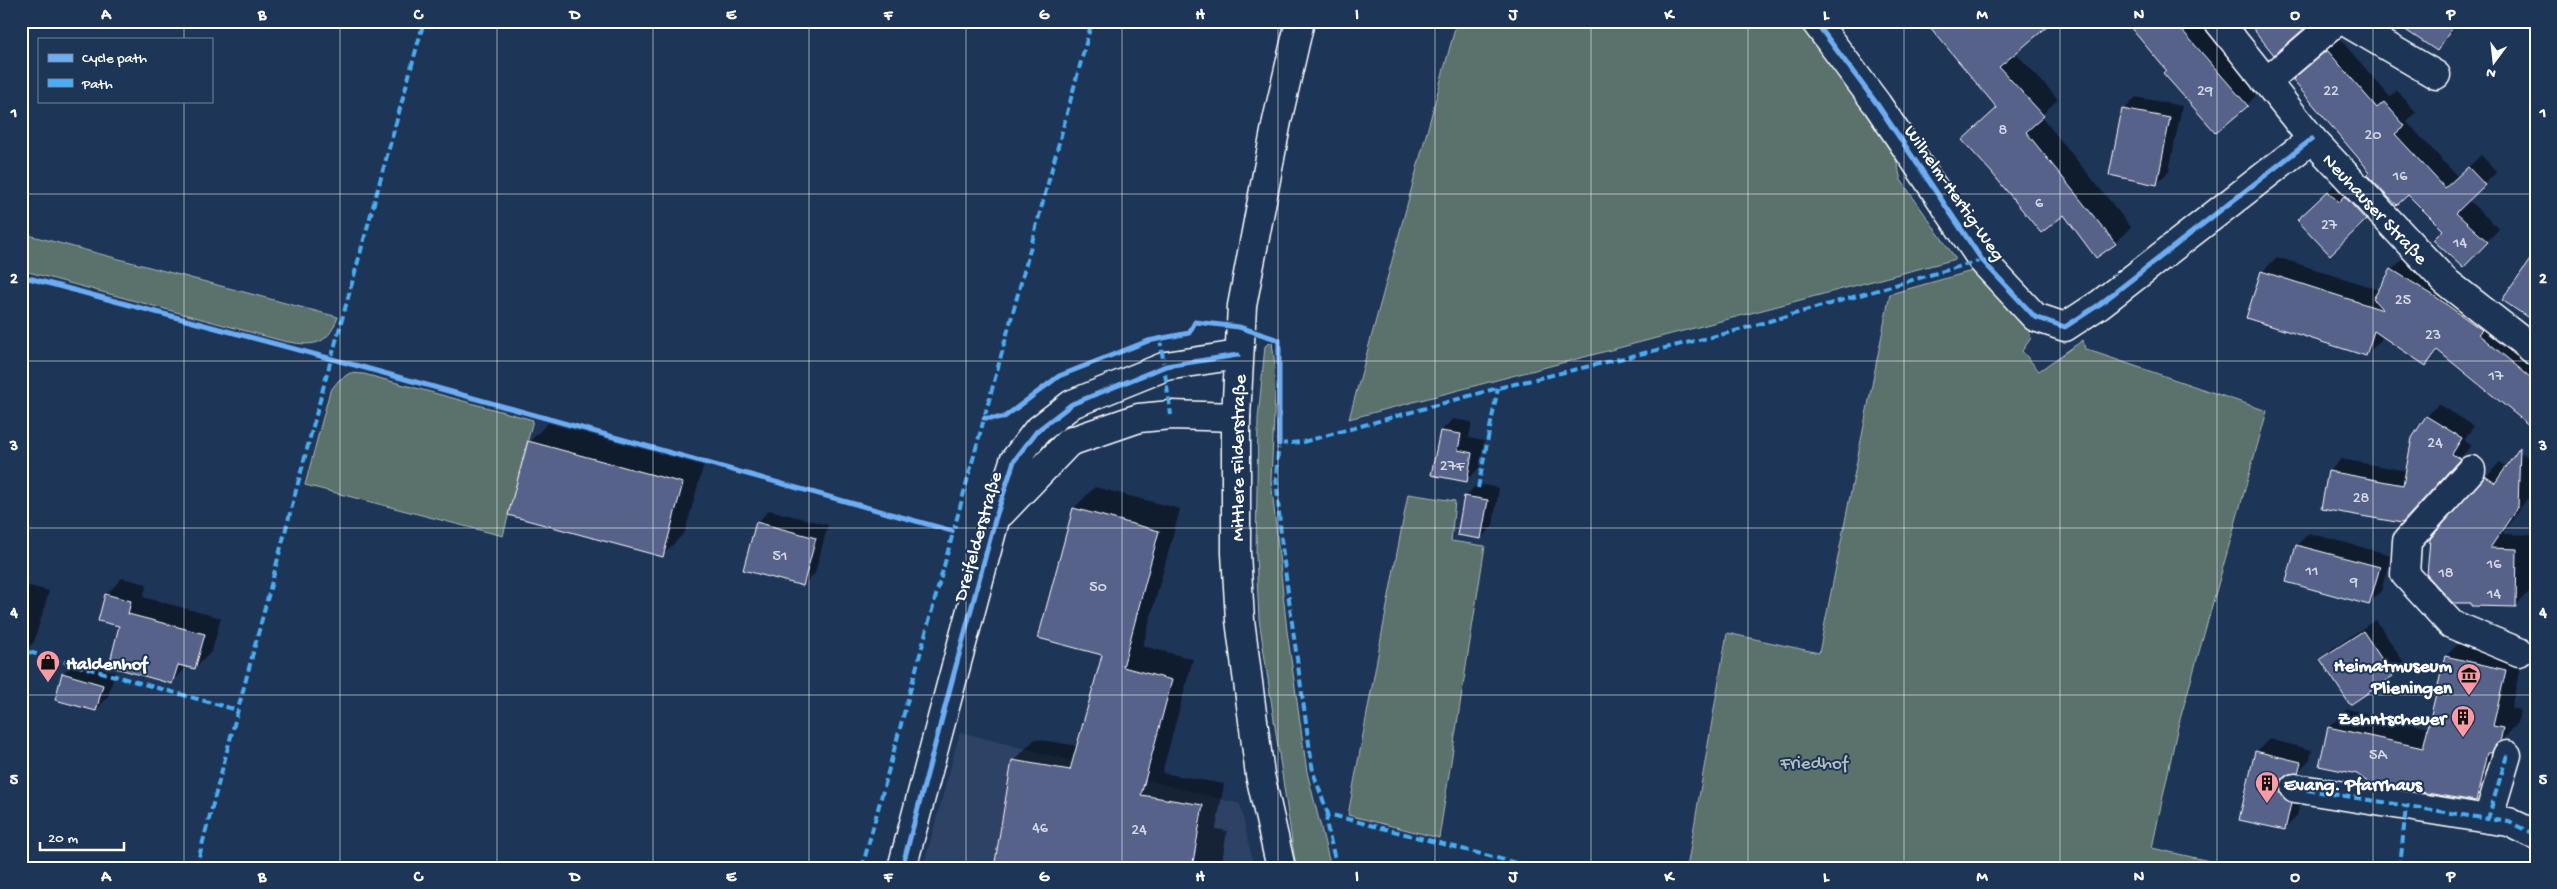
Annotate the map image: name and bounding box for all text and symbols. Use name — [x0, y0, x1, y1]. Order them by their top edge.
text: A — [100, 7, 112, 26]
text: B — [257, 7, 267, 26]
text: C — [413, 7, 424, 26]
text: D — [568, 7, 581, 26]
text: E — [726, 7, 737, 26]
text: F — [883, 7, 894, 26]
text: G — [1039, 7, 1050, 26]
text: H — [1195, 7, 1205, 26]
text: I — [1355, 7, 1359, 26]
text: J — [1508, 7, 1519, 26]
text: K — [1664, 7, 1676, 26]
text: L — [1823, 7, 1830, 26]
text: M — [1976, 7, 1988, 26]
text: N — [2134, 7, 2145, 26]
text: O — [2290, 7, 2300, 26]
text: P — [2446, 7, 2457, 26]
legend — [38, 38, 212, 102]
north arrow — [2470, 38, 2520, 88]
text: Cycle path — [82, 50, 147, 68]
text: N — [2485, 63, 2498, 82]
text: Path — [81, 76, 113, 94]
house number: 29 — [2197, 83, 2213, 102]
house number: 22 — [2323, 83, 2339, 102]
text: 1 — [10, 105, 17, 124]
text: 1 — [2539, 105, 2546, 124]
street label: Wilhelm-Hertig-Weg — [1898, 122, 2009, 267]
house number: 8 — [1999, 122, 2008, 141]
house number: 20 — [2365, 127, 2381, 146]
street label: Neuhauser Straße — [2316, 150, 2432, 271]
house number: 16 — [2392, 168, 2408, 187]
house number: 6 — [2035, 195, 2044, 214]
house number: 27 — [2321, 217, 2338, 236]
house number: 14 — [2452, 235, 2467, 254]
text: 2 — [10, 271, 18, 290]
text: 2 — [2539, 271, 2547, 290]
house number: 25 — [2395, 292, 2411, 311]
house number: 23 — [2425, 327, 2441, 346]
house number: 17 — [2488, 368, 2504, 387]
street label: Mittlere Filderstraße — [1228, 374, 1253, 541]
house number: 24 — [2427, 435, 2443, 454]
text: 3 — [9, 438, 18, 457]
text: 3 — [2538, 438, 2547, 457]
house number: 27F — [1440, 458, 1465, 477]
street label: Dreifelderstraße — [949, 469, 1009, 606]
house number: 28 — [2353, 490, 2370, 509]
house number: 51 — [773, 548, 787, 567]
house number: 16 — [2486, 556, 2502, 575]
house number: 11 — [2305, 563, 2318, 582]
house number: 18 — [2437, 565, 2454, 584]
house number: 9 — [2349, 574, 2358, 593]
house number: 50 — [1089, 579, 1107, 598]
house number: 14 — [2486, 586, 2501, 605]
text: 4 — [9, 605, 18, 624]
text: 4 — [2538, 605, 2547, 624]
shop icon: Haldenhof — [35, 649, 61, 683]
place label: Haldenhof — [66, 654, 150, 677]
place label: Heimatmuseum Plieningen — [2334, 656, 2453, 701]
museum icon: Heimatmuseum Plieningen — [2456, 662, 2482, 696]
building icon: Zehntscheuer — [2450, 704, 2476, 738]
place label: Zehntscheuer — [2338, 709, 2448, 732]
house number: 5A — [2369, 747, 2388, 766]
park label: Friedhof — [1779, 753, 1850, 776]
building icon: Evang. Pfarrhaus — [2254, 770, 2280, 804]
text: 5 — [10, 772, 19, 791]
text: 5 — [2539, 772, 2548, 791]
place label: Evang. Pfarrhaus — [2284, 775, 2423, 798]
scale bar — [40, 819, 124, 851]
house number: 46 — [1032, 820, 1049, 839]
house number: 24 — [1131, 822, 1147, 841]
text: 20 m — [48, 830, 78, 848]
text: A — [100, 869, 112, 888]
text: B — [257, 869, 267, 888]
text: C — [413, 869, 424, 888]
text: D — [568, 869, 581, 888]
text: E — [726, 869, 737, 888]
text: F — [883, 869, 894, 888]
text: G — [1039, 869, 1050, 888]
text: H — [1195, 869, 1205, 888]
text: I — [1355, 869, 1359, 888]
text: J — [1508, 869, 1519, 888]
text: K — [1664, 869, 1676, 888]
text: L — [1823, 869, 1830, 888]
text: M — [1976, 869, 1988, 888]
text: N — [2134, 869, 2145, 888]
text: O — [2290, 869, 2300, 888]
text: P — [2446, 869, 2457, 888]

